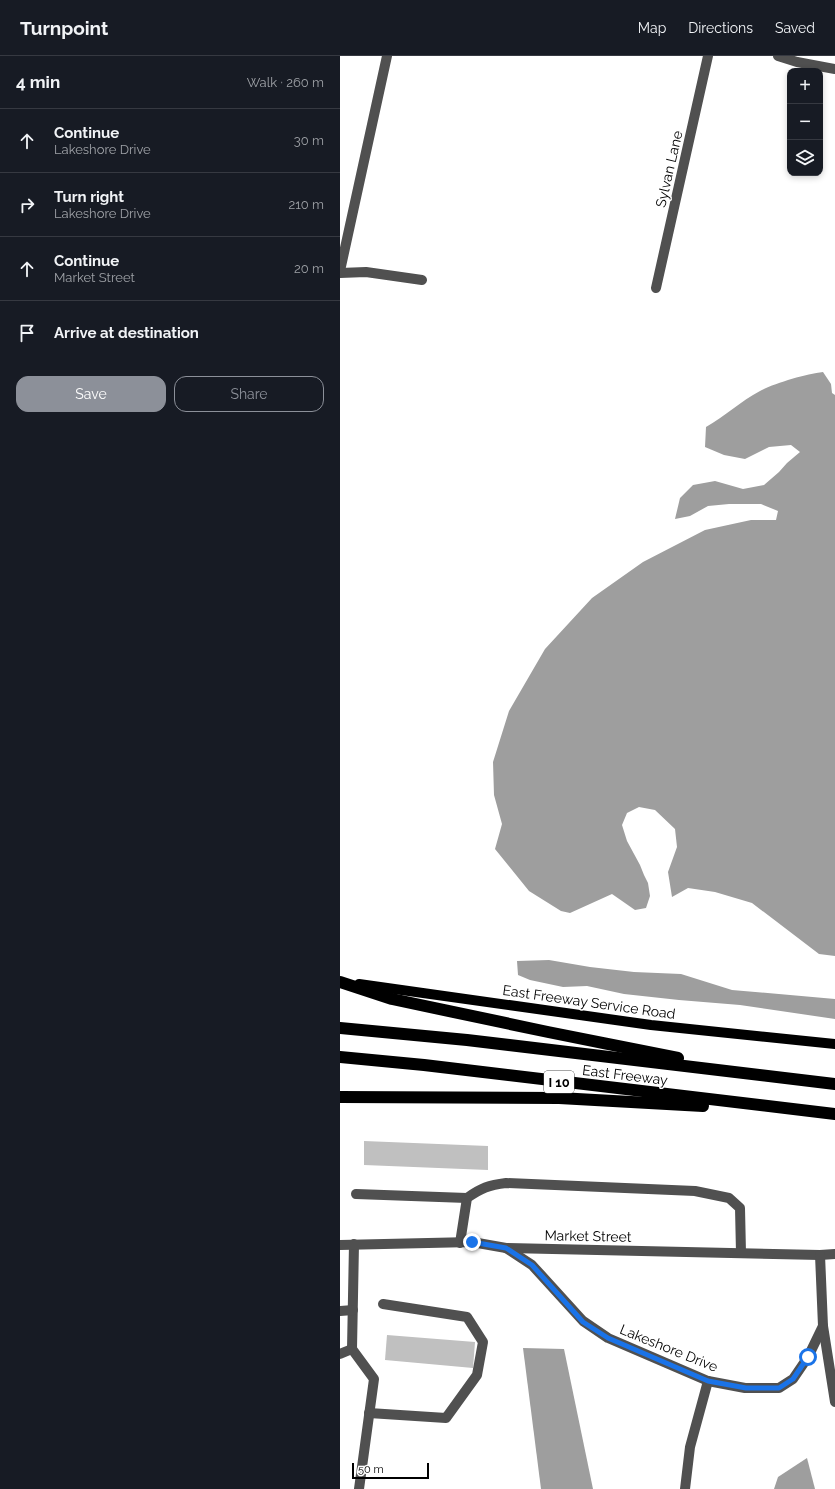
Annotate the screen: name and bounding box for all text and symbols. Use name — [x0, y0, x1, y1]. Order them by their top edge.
text: Turnpoint — [20, 17, 108, 39]
text: Map — [638, 20, 666, 36]
text: Directions — [688, 20, 753, 36]
text: Saved — [775, 20, 815, 36]
map controls — [787, 68, 823, 176]
button: + — [787, 68, 823, 104]
text: 4 min — [16, 72, 60, 92]
text: Walk · 260 m — [247, 75, 324, 90]
button: − — [787, 104, 823, 140]
text: Continue — [54, 124, 119, 142]
street label: Sylvan Lane — [652, 129, 686, 209]
icon: ahead — [16, 130, 38, 152]
text: 30 m — [294, 133, 324, 148]
button: layers — [787, 140, 823, 176]
text: Lakeshore Drive — [54, 142, 151, 157]
text: Turn right — [54, 188, 124, 206]
icon: right — [16, 194, 38, 216]
text: 210 m — [288, 197, 324, 212]
text: Lakeshore Drive — [54, 206, 151, 221]
text: Continue — [54, 252, 119, 270]
icon: ahead — [16, 258, 38, 280]
text: 20 m — [294, 261, 324, 276]
text: Market Street — [54, 270, 135, 285]
icon: arrive — [16, 322, 38, 344]
text: Arrive at destination — [54, 324, 199, 342]
button: Save — [16, 376, 166, 412]
button: Share — [174, 376, 324, 412]
street label: East Freeway Service Road — [502, 982, 676, 1022]
street label: East Freeway — [581, 1062, 669, 1088]
road number: I 10 — [544, 1071, 574, 1093]
street label: Market Street — [544, 1227, 632, 1245]
route end — [463, 1233, 481, 1251]
street label: Lakeshore Drive — [618, 1321, 720, 1375]
route start — [799, 1348, 817, 1366]
scale bar — [352, 1461, 429, 1480]
text: 50 m — [358, 1463, 384, 1476]

